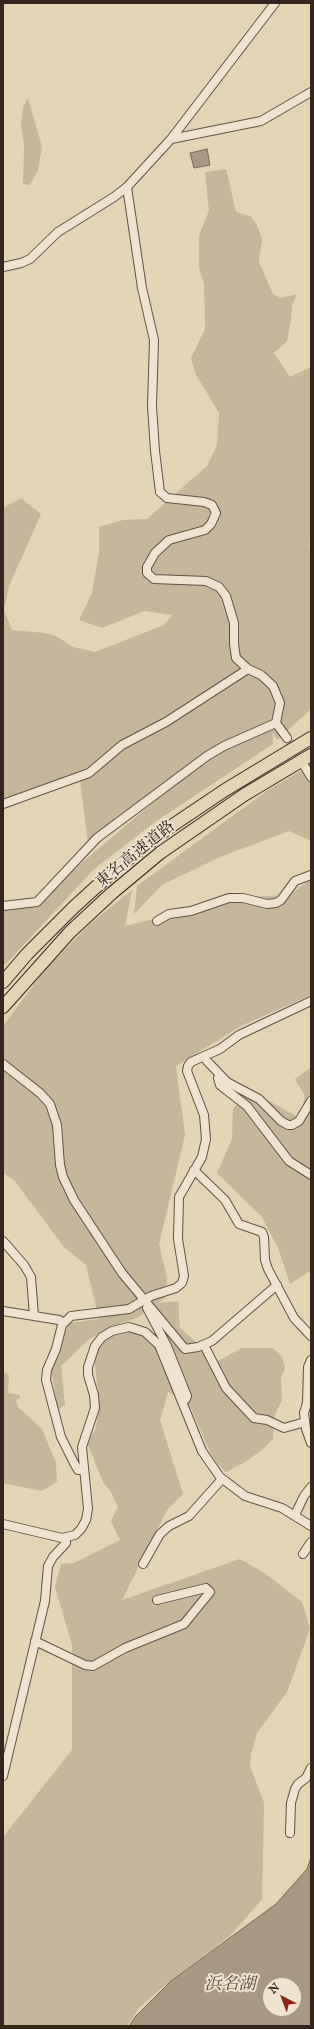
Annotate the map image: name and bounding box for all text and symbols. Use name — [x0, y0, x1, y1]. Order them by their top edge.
street label: 東名高速道路 — [93, 817, 179, 893]
water label: 浜名湖 — [205, 1976, 255, 1996]
north arrow — [262, 1977, 302, 2017]
text: N — [266, 1980, 283, 1997]

